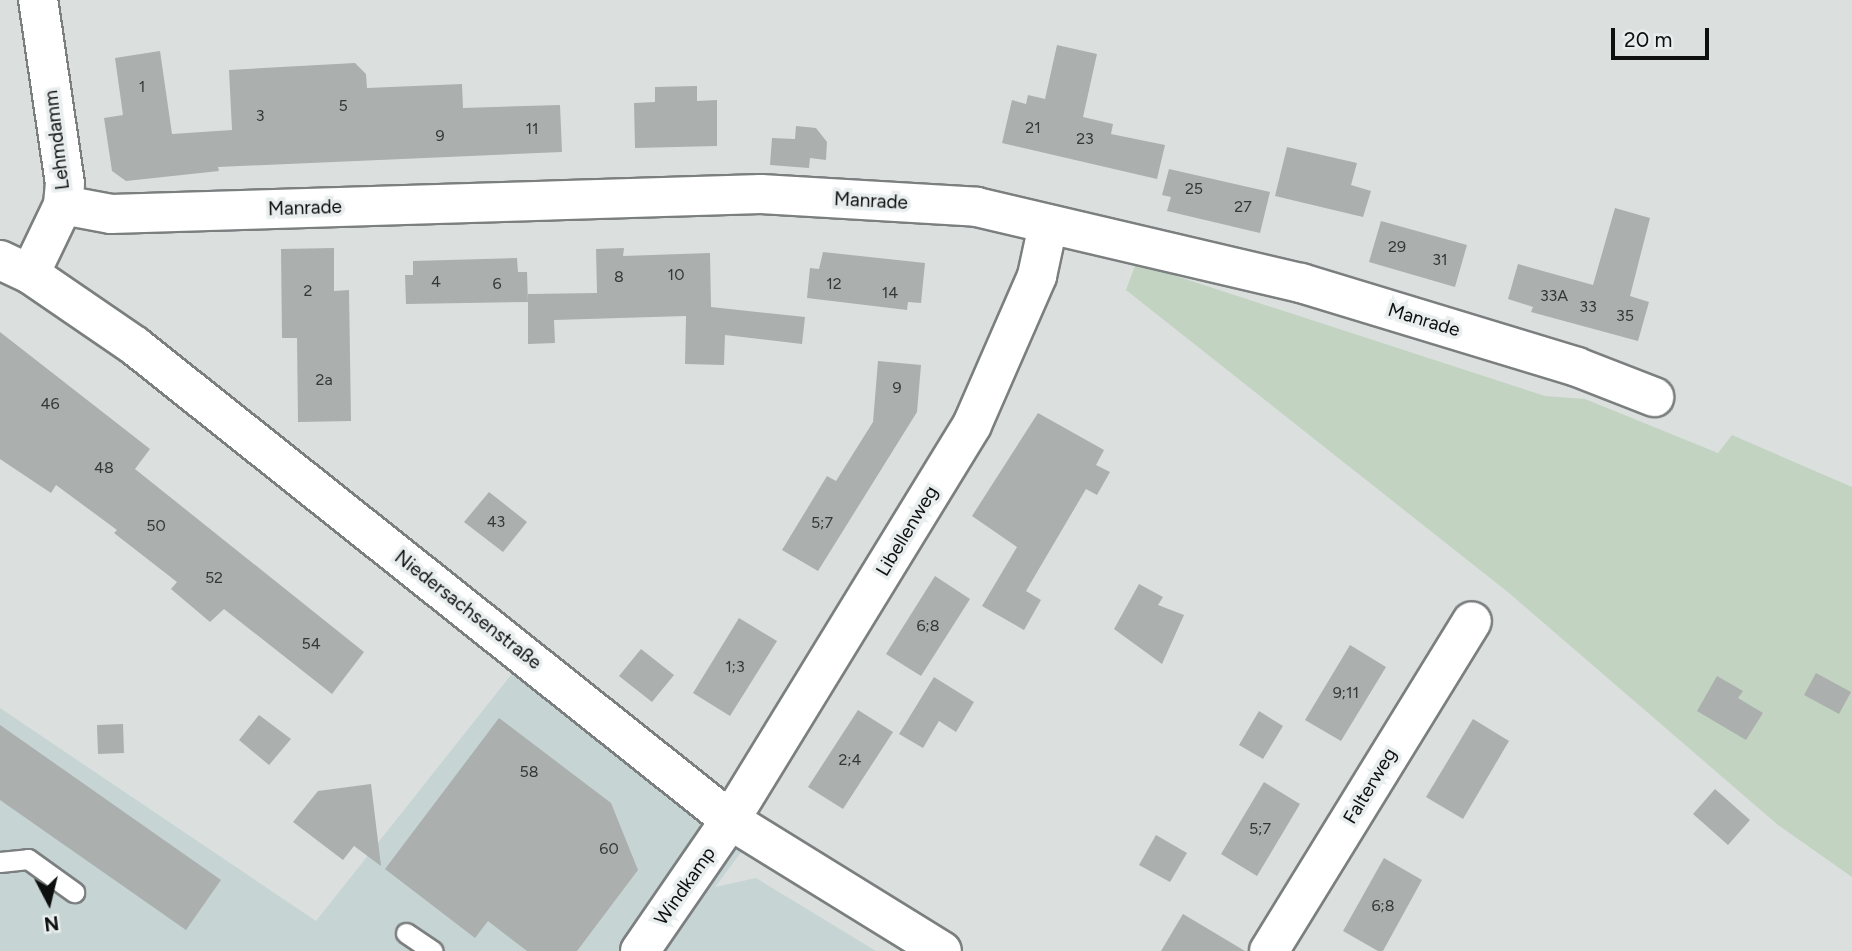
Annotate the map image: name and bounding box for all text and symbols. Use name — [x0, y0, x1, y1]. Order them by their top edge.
scale bar — [1614, 14, 1712, 58]
text: 20 m — [1624, 27, 1672, 52]
house number: 1 — [139, 77, 145, 97]
street label: Lehmdamm — [40, 89, 74, 191]
house number: 5 — [338, 96, 348, 116]
house number: 3 — [256, 106, 264, 126]
house number: 21 — [1025, 118, 1041, 138]
house number: 11 — [525, 119, 539, 139]
house number: 9 — [435, 126, 445, 146]
house number: 23 — [1076, 129, 1094, 149]
house number: 25 — [1185, 179, 1203, 199]
street label: Manrade — [833, 188, 909, 214]
street label: Manrade — [268, 195, 342, 221]
house number: 27 — [1234, 197, 1252, 217]
house number: 29 — [1388, 237, 1406, 257]
house number: 31 — [1432, 250, 1448, 270]
house number: 10 — [668, 265, 684, 285]
house number: 8 — [614, 267, 624, 287]
house number: 4 — [431, 272, 441, 292]
house number: 6 — [492, 274, 502, 294]
house number: 12 — [826, 274, 842, 294]
house number: 2 — [304, 281, 312, 301]
house number: 14 — [882, 283, 898, 303]
house number: 33A — [1540, 286, 1568, 306]
house number: 33 — [1579, 297, 1597, 317]
street label: Manrade — [1385, 298, 1463, 342]
house number: 35 — [1616, 306, 1634, 326]
house number: 2a — [315, 370, 333, 390]
house number: 9 — [892, 378, 902, 398]
house number: 46 — [41, 394, 59, 414]
house number: 48 — [94, 458, 114, 478]
street label: Libellenweg — [871, 482, 943, 580]
house number: 43 — [487, 512, 505, 532]
house number: 5;7 — [811, 513, 833, 533]
house number: 50 — [146, 516, 166, 536]
street label: Niedersachsenstraße — [390, 546, 546, 674]
house number: 52 — [205, 568, 223, 588]
house number: 6;8 — [916, 616, 940, 636]
house number: 54 — [301, 634, 321, 654]
house number: 1;3 — [725, 657, 745, 677]
house number: 9;11 — [1333, 683, 1359, 703]
street label: Falterweg — [1339, 744, 1401, 828]
house number: 2;4 — [838, 750, 862, 770]
house number: 58 — [519, 762, 539, 782]
house number: 5;7 — [1249, 819, 1271, 839]
house number: 60 — [599, 839, 619, 859]
street label: Windkamp — [650, 842, 720, 930]
north arrow — [14, 867, 84, 937]
house number: 6;8 — [1371, 896, 1395, 916]
text: N — [43, 911, 60, 936]

